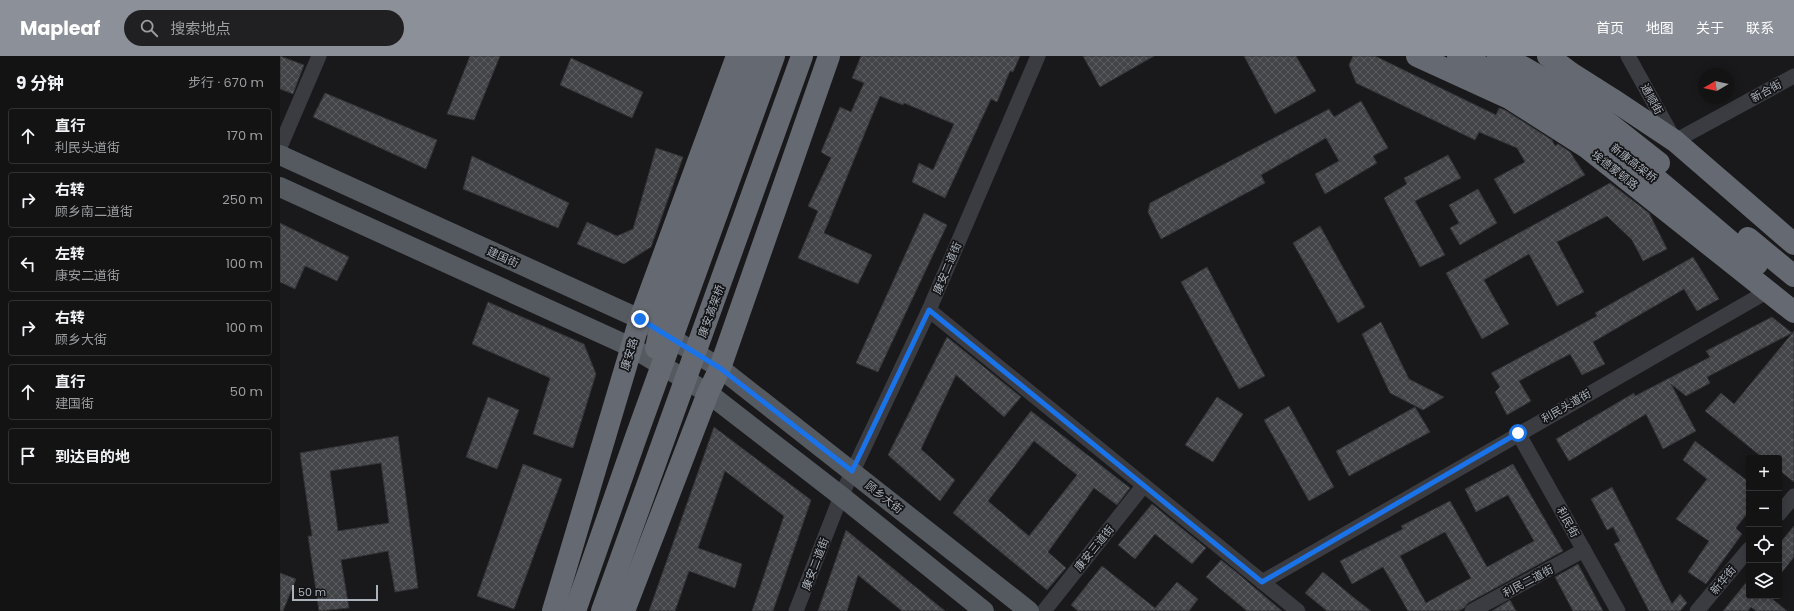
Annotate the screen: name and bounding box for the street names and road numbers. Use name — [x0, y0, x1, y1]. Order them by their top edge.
street label: 新合街 — [1748, 76, 1784, 106]
street label: 通顺街 — [1637, 81, 1667, 117]
street label: 新康高架桥 — [1607, 140, 1661, 186]
street label: 埃德蒙顿路 — [1588, 147, 1642, 193]
street label: 康安二道街 — [929, 240, 965, 296]
street label: 建国街 — [485, 243, 521, 271]
street label: 康安高架桥 — [694, 282, 728, 340]
street label: 康安路 — [617, 336, 641, 372]
street label: 利民头道街 — [1538, 385, 1594, 427]
street label: 顾乡大街 — [862, 477, 906, 517]
street label: 利民街 — [1553, 504, 1583, 540]
street label: 康安三道街 — [1070, 522, 1118, 574]
street label: 康安二道街 — [798, 535, 832, 593]
street label: 利民二道街 — [1500, 561, 1556, 601]
street label: 新华街 — [1706, 562, 1740, 598]

